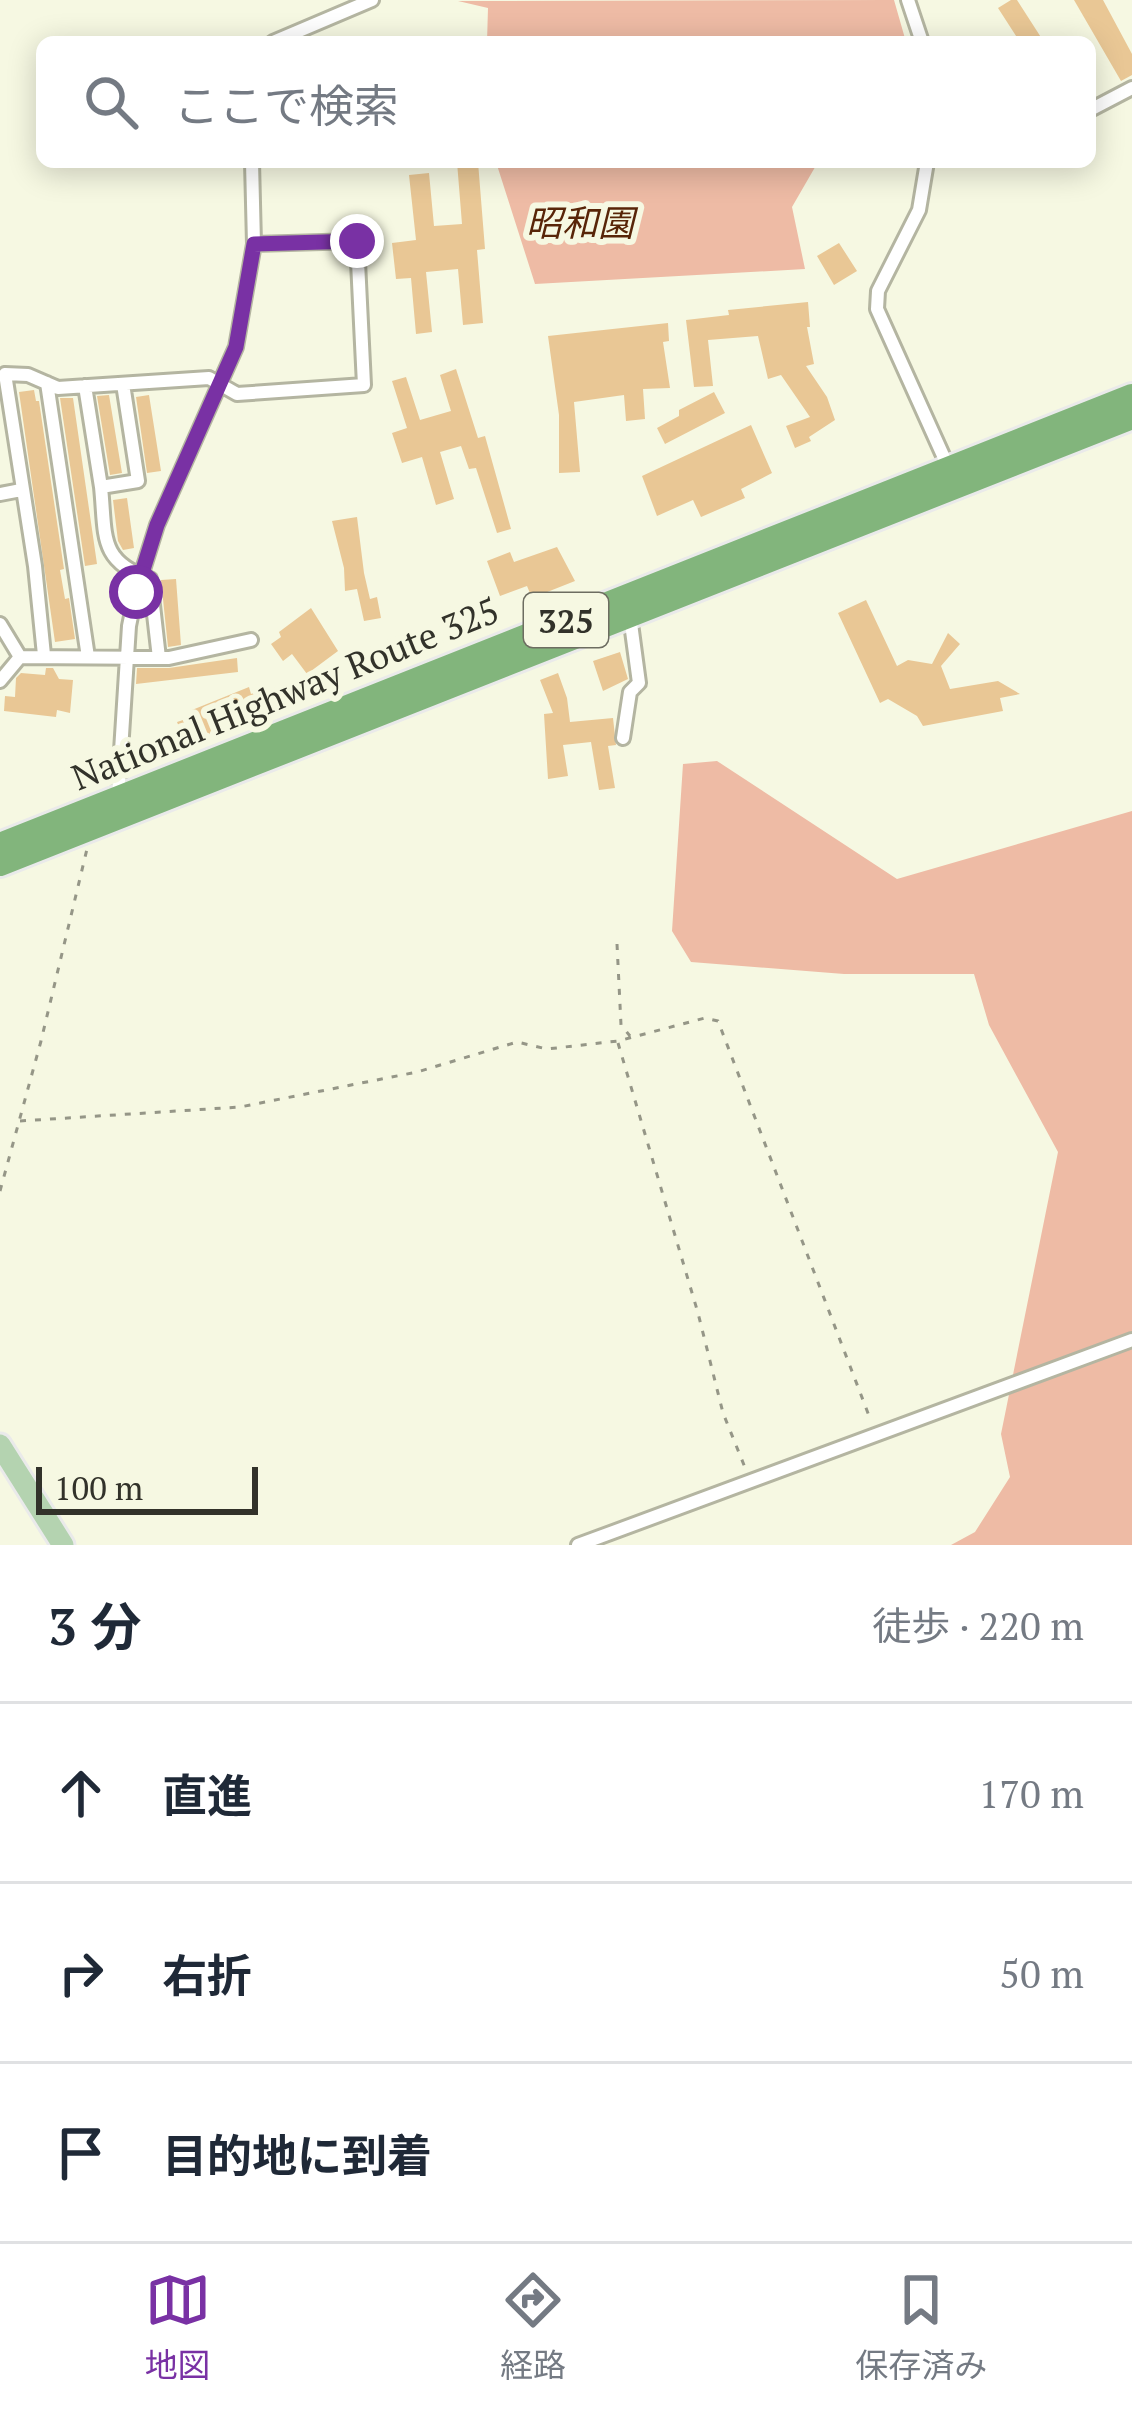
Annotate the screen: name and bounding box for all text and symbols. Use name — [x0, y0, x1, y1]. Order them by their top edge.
search box — [36, 36, 1096, 168]
icon: search — [78, 69, 144, 135]
text: ここで検索 — [174, 75, 399, 135]
park label: 昭和園 — [526, 199, 639, 246]
route end — [330, 214, 384, 268]
route start — [109, 565, 163, 619]
street label: National Highway Route 325 — [64, 586, 506, 800]
road number: 325 — [524, 593, 608, 647]
scale bar — [36, 1461, 258, 1514]
text: 100 m — [54, 1466, 143, 1509]
text: 3 分 — [48, 1592, 142, 1660]
text: 徒歩 · 220 m — [872, 1599, 1084, 1651]
icon: ahead — [48, 1760, 114, 1826]
text: 直進 — [162, 1765, 252, 1825]
text: 170 m — [979, 1767, 1084, 1819]
icon: right — [48, 1940, 114, 2006]
text: 右折 — [162, 1945, 252, 2005]
text: 50 m — [999, 1947, 1084, 1999]
icon: arrive — [48, 2120, 114, 2186]
text: 目的地に到着 — [162, 2125, 432, 2185]
tab: 地図 — [145, 2267, 211, 2387]
tab: 経路 — [500, 2267, 566, 2387]
tab: 保存済み — [855, 2267, 987, 2387]

